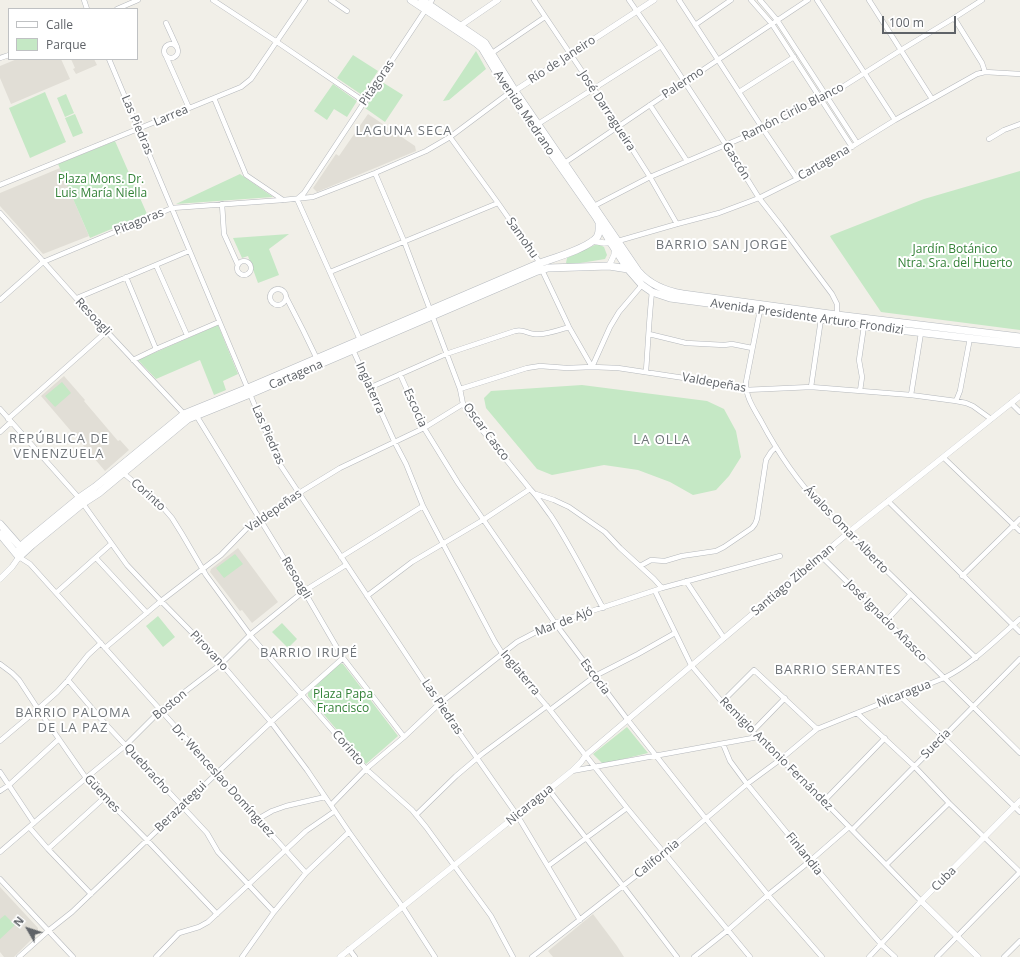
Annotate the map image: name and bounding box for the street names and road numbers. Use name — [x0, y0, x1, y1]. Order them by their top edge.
street label: Río de Janeiro — [526, 33, 598, 87]
street label: Pitágoras — [356, 57, 398, 109]
street label: Palermo — [659, 64, 707, 102]
street label: Avenida Medrano — [490, 68, 558, 158]
street label: José Darragueira — [576, 68, 638, 154]
street label: Ramón Cirilo Blanco — [740, 80, 846, 144]
street label: Las Piedras — [118, 93, 156, 157]
street label: Larrea — [152, 102, 190, 130]
street label: Gascón — [719, 140, 753, 182]
street label: Cartagena — [796, 142, 852, 184]
street label: Pitagoras — [112, 206, 166, 238]
street label: Samohu — [503, 215, 541, 261]
street label: Resoagli — [72, 295, 114, 339]
street label: Avenida Presidente Arturo Frondizi — [709, 296, 905, 338]
street label: Cartagena — [267, 357, 325, 393]
street label: Inglaterra — [352, 360, 388, 416]
street label: Valdepeñas — [681, 370, 747, 396]
street label: Escocia — [400, 386, 430, 430]
street label: Oscar Casco — [460, 400, 512, 464]
street label: Las Piedras — [249, 403, 287, 467]
street label: Corinto — [128, 476, 168, 514]
street label: Ávalos Omar Alberto — [801, 483, 891, 577]
street label: Valdepeñas — [243, 487, 305, 535]
street label: Santiago Zibelman — [749, 541, 837, 619]
street label: Resoagli — [278, 554, 314, 602]
street label: José Ignacio Añasco — [842, 577, 930, 665]
street label: Mar de Ajó — [533, 604, 595, 640]
street label: Pirovano — [187, 628, 231, 674]
street label: Inglaterra — [497, 648, 543, 698]
street label: Escocia — [577, 656, 613, 698]
street label: Las Piedras — [418, 677, 466, 737]
street label: Nicaragua — [875, 677, 933, 711]
street label: Boston — [150, 687, 190, 723]
street label: Remigio Antonio Fernández — [716, 694, 836, 814]
street label: Dr. Wenceslao Domínguez — [168, 722, 278, 840]
street label: Suecia — [918, 726, 954, 762]
street label: Corinto — [329, 728, 367, 768]
street label: Quebracho — [121, 741, 173, 797]
street label: Güemes — [81, 772, 123, 816]
street label: Berazategui — [152, 779, 210, 835]
street label: Nicaragua — [503, 782, 557, 828]
street label: Finlandia — [782, 830, 826, 878]
street label: California — [632, 837, 682, 881]
street label: Cuba — [929, 864, 959, 894]

